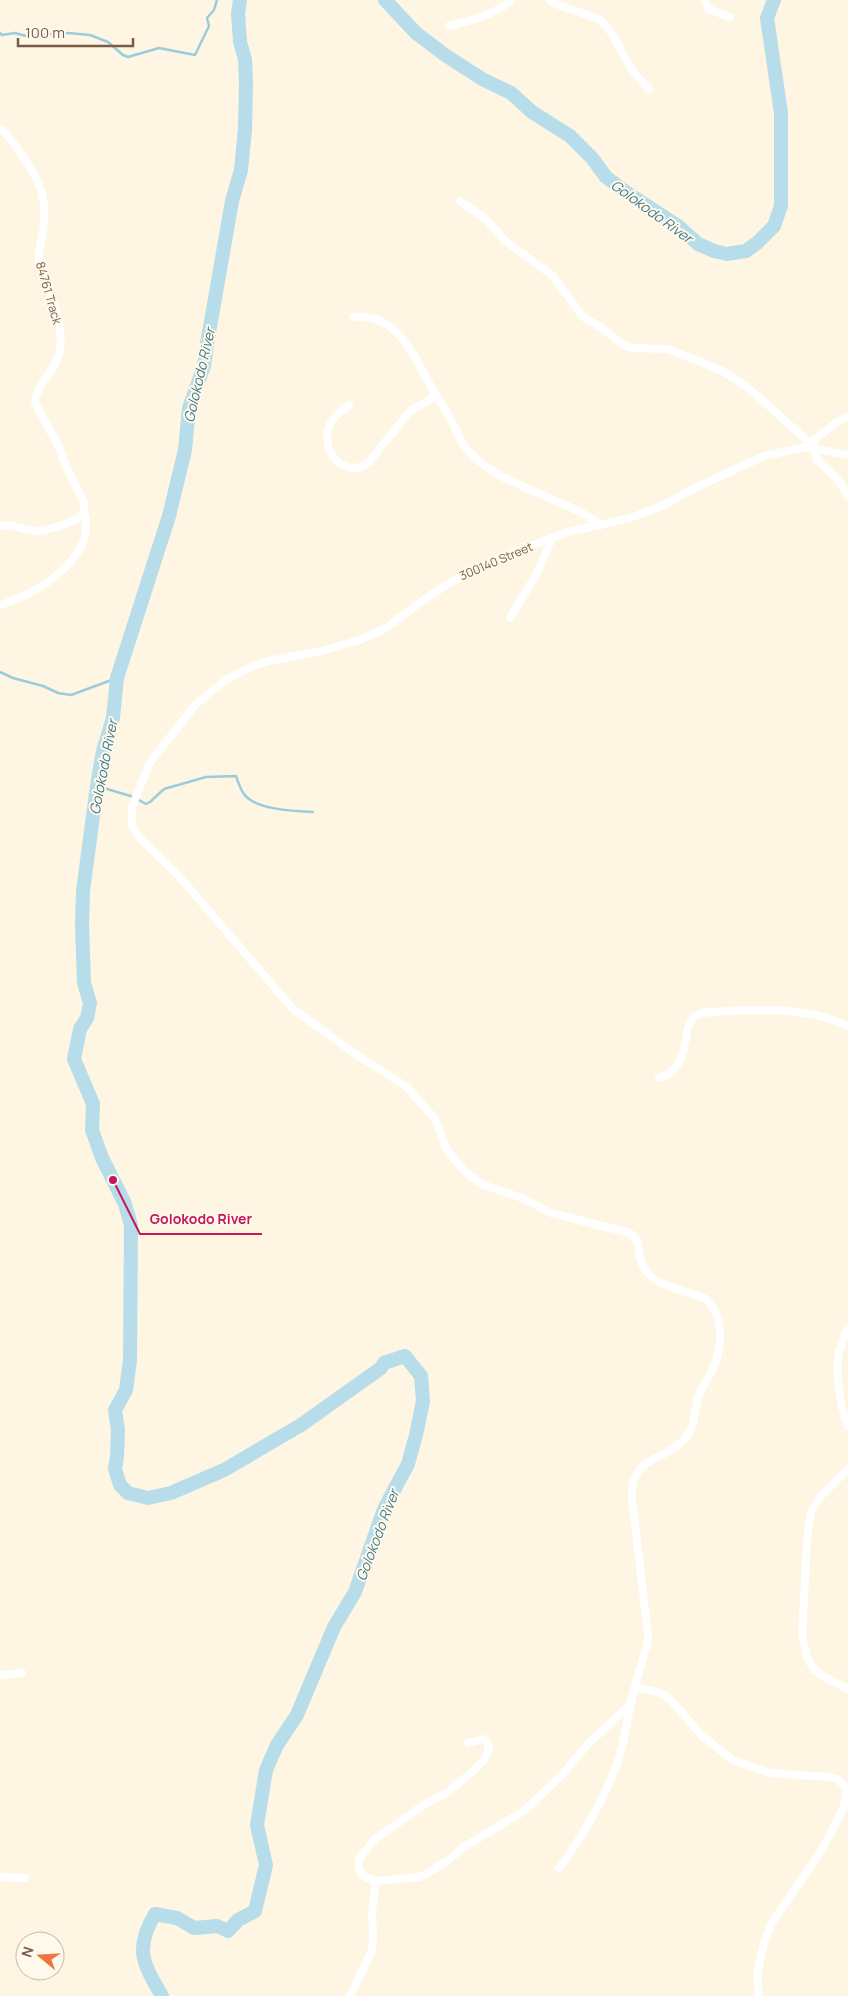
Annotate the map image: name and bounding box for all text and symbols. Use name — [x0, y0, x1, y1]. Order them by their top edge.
scale bar — [18, 15, 132, 47]
text: 100 m — [25, 22, 65, 43]
water label: Golokodo River — [607, 175, 698, 248]
street label: 84761 Track — [32, 260, 66, 327]
water label: Golokodo River — [179, 324, 220, 424]
street label: 300140 Street — [457, 538, 535, 584]
water label: Golokodo River — [84, 716, 122, 816]
callout: Golokodo River — [140, 1205, 262, 1234]
text: Golokodo River — [150, 1209, 253, 1228]
water label: Golokodo River — [351, 1485, 404, 1583]
north arrow — [15, 1931, 65, 1981]
text: N — [17, 1944, 38, 1960]

